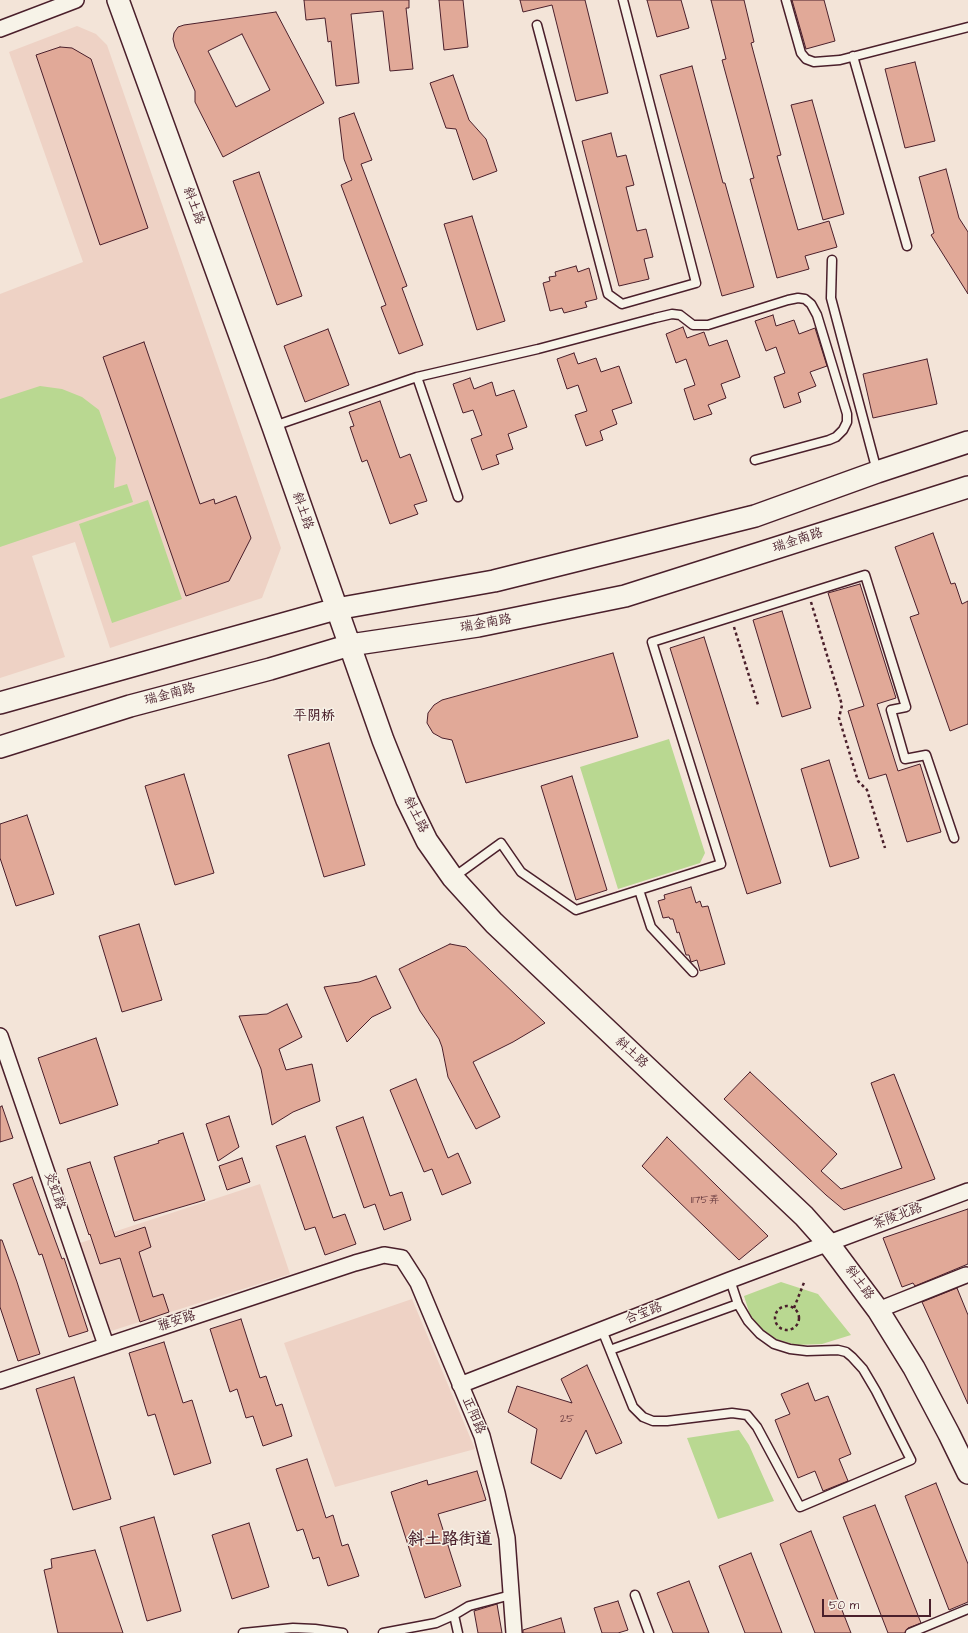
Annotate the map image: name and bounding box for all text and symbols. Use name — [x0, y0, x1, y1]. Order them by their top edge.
street label: 斜土路 — [179, 185, 207, 227]
street label: 斜土路 — [288, 490, 316, 532]
street label: 瑞金南路 — [771, 526, 825, 556]
street label: 瑞金南路 — [459, 612, 513, 636]
street label: 瑞金南路 — [143, 681, 197, 709]
district label: 平阴桥 — [293, 709, 335, 725]
street label: 斜土路 — [399, 794, 431, 836]
street label: 斜土路 — [611, 1034, 651, 1072]
street label: 炎虹路 — [40, 1170, 68, 1212]
house number: 1175弄 — [691, 1194, 719, 1208]
street label: 茶陵北路 — [871, 1200, 925, 1234]
street label: 斜土路 — [841, 1263, 877, 1303]
street label: 合宝路 — [623, 1300, 665, 1328]
street label: 雅安路 — [156, 1309, 198, 1335]
street label: 正阳路 — [458, 1395, 488, 1437]
house number: 25 — [560, 1413, 574, 1427]
district label: 斜土路街道 — [408, 1530, 492, 1550]
scale bar — [824, 1591, 933, 1617]
text: 50 m — [829, 1597, 859, 1614]

